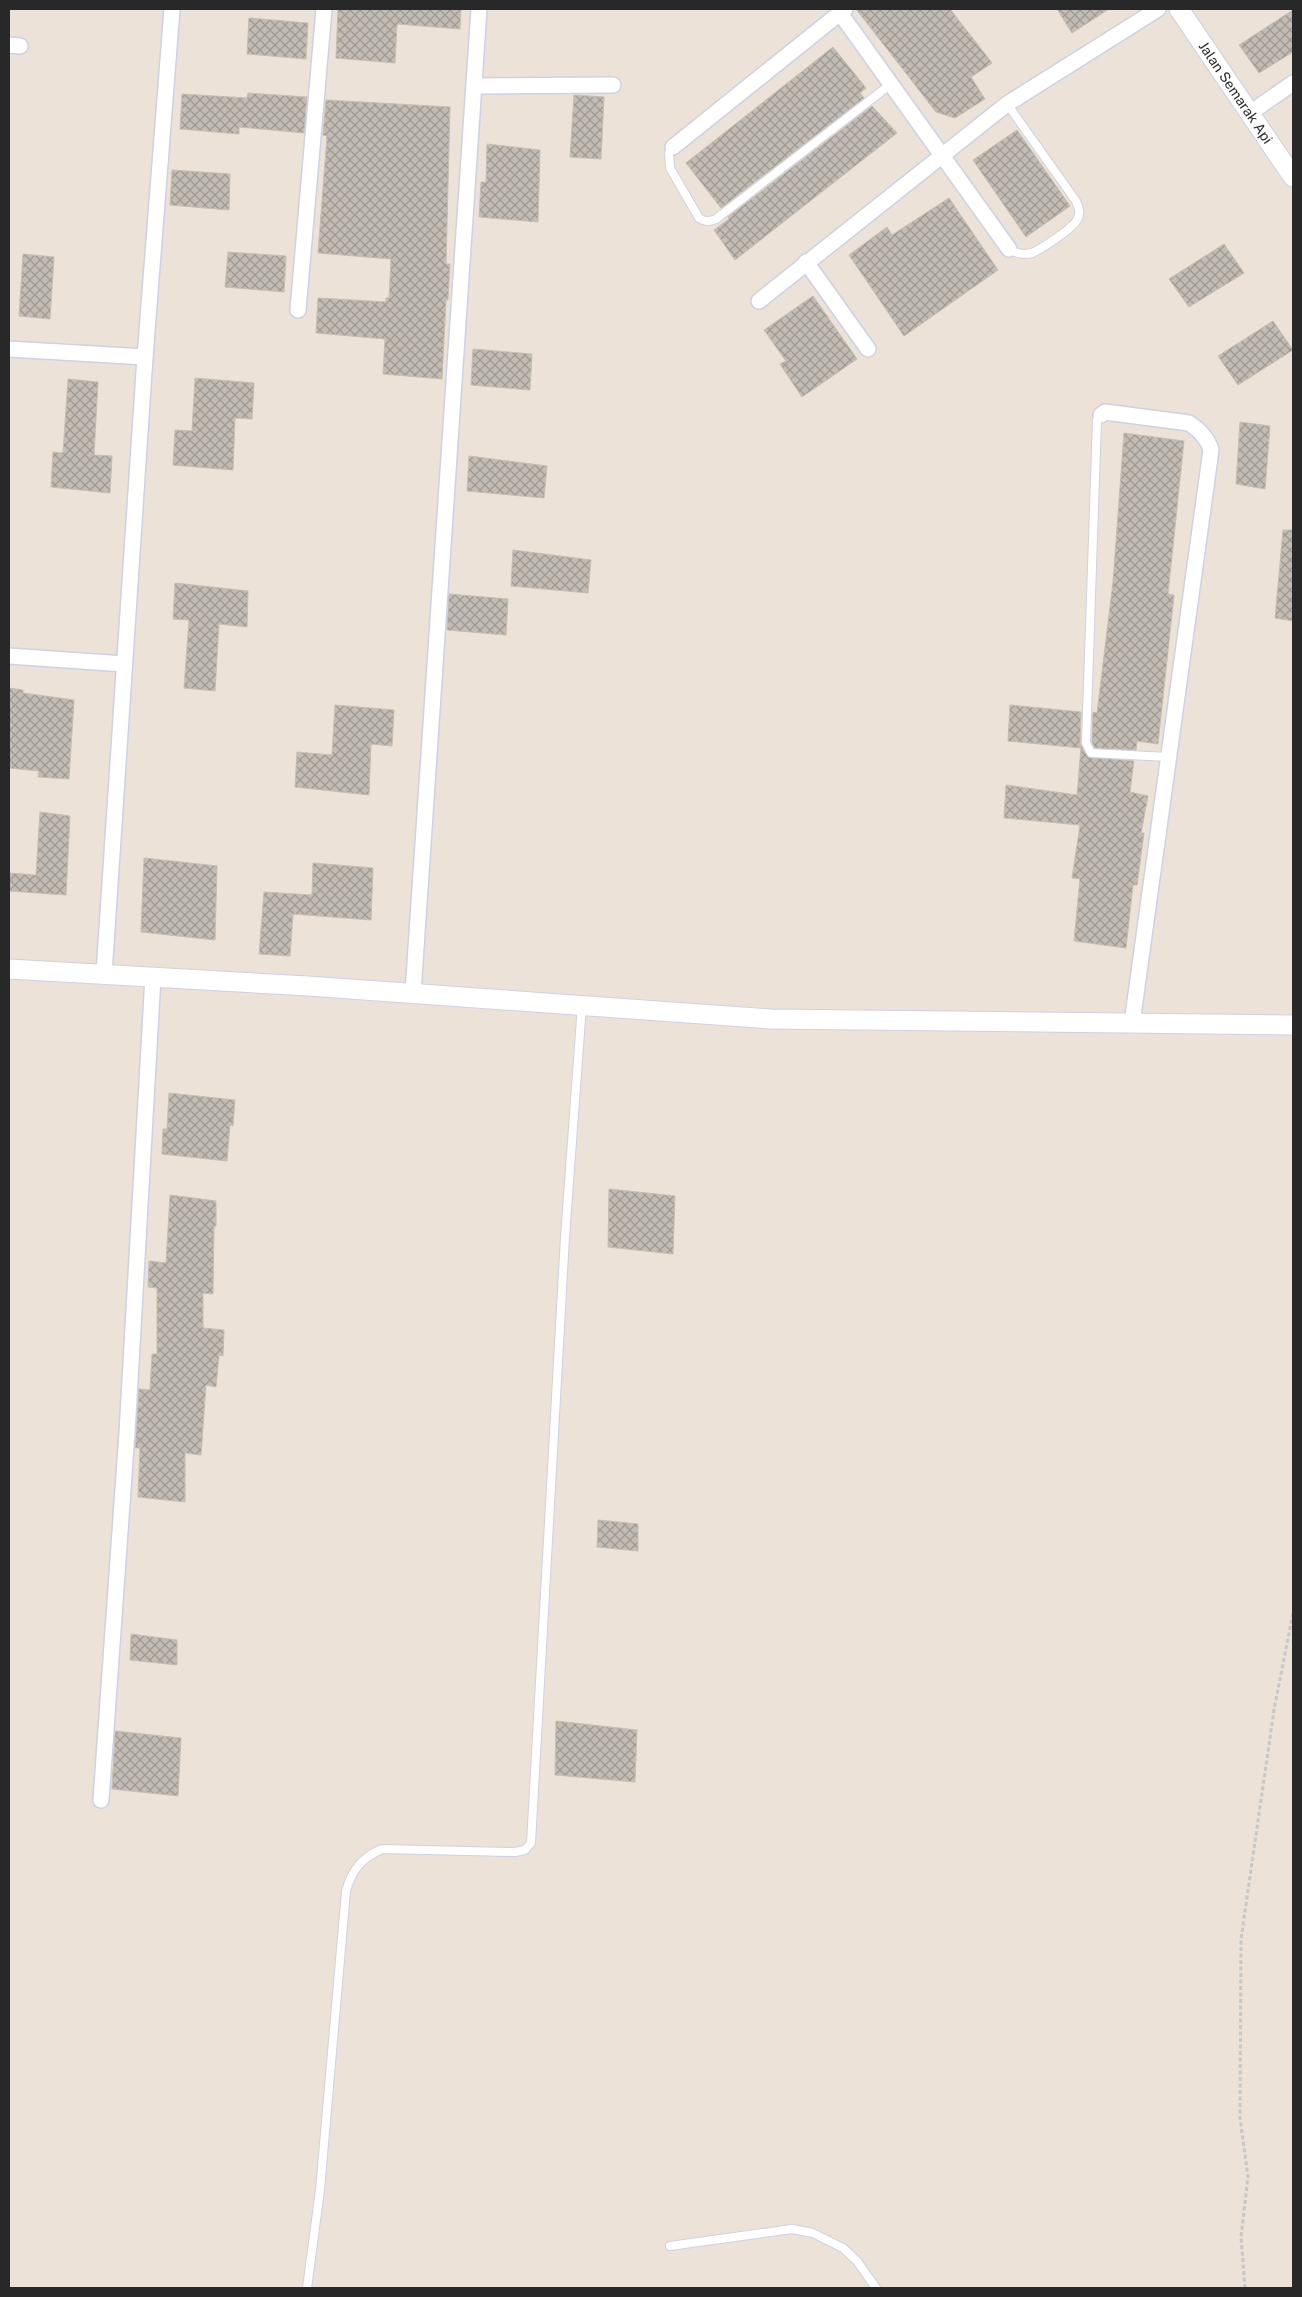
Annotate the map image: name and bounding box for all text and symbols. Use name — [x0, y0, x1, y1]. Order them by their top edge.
street label: Jalan Semarak Api — [1195, 39, 1276, 147]

